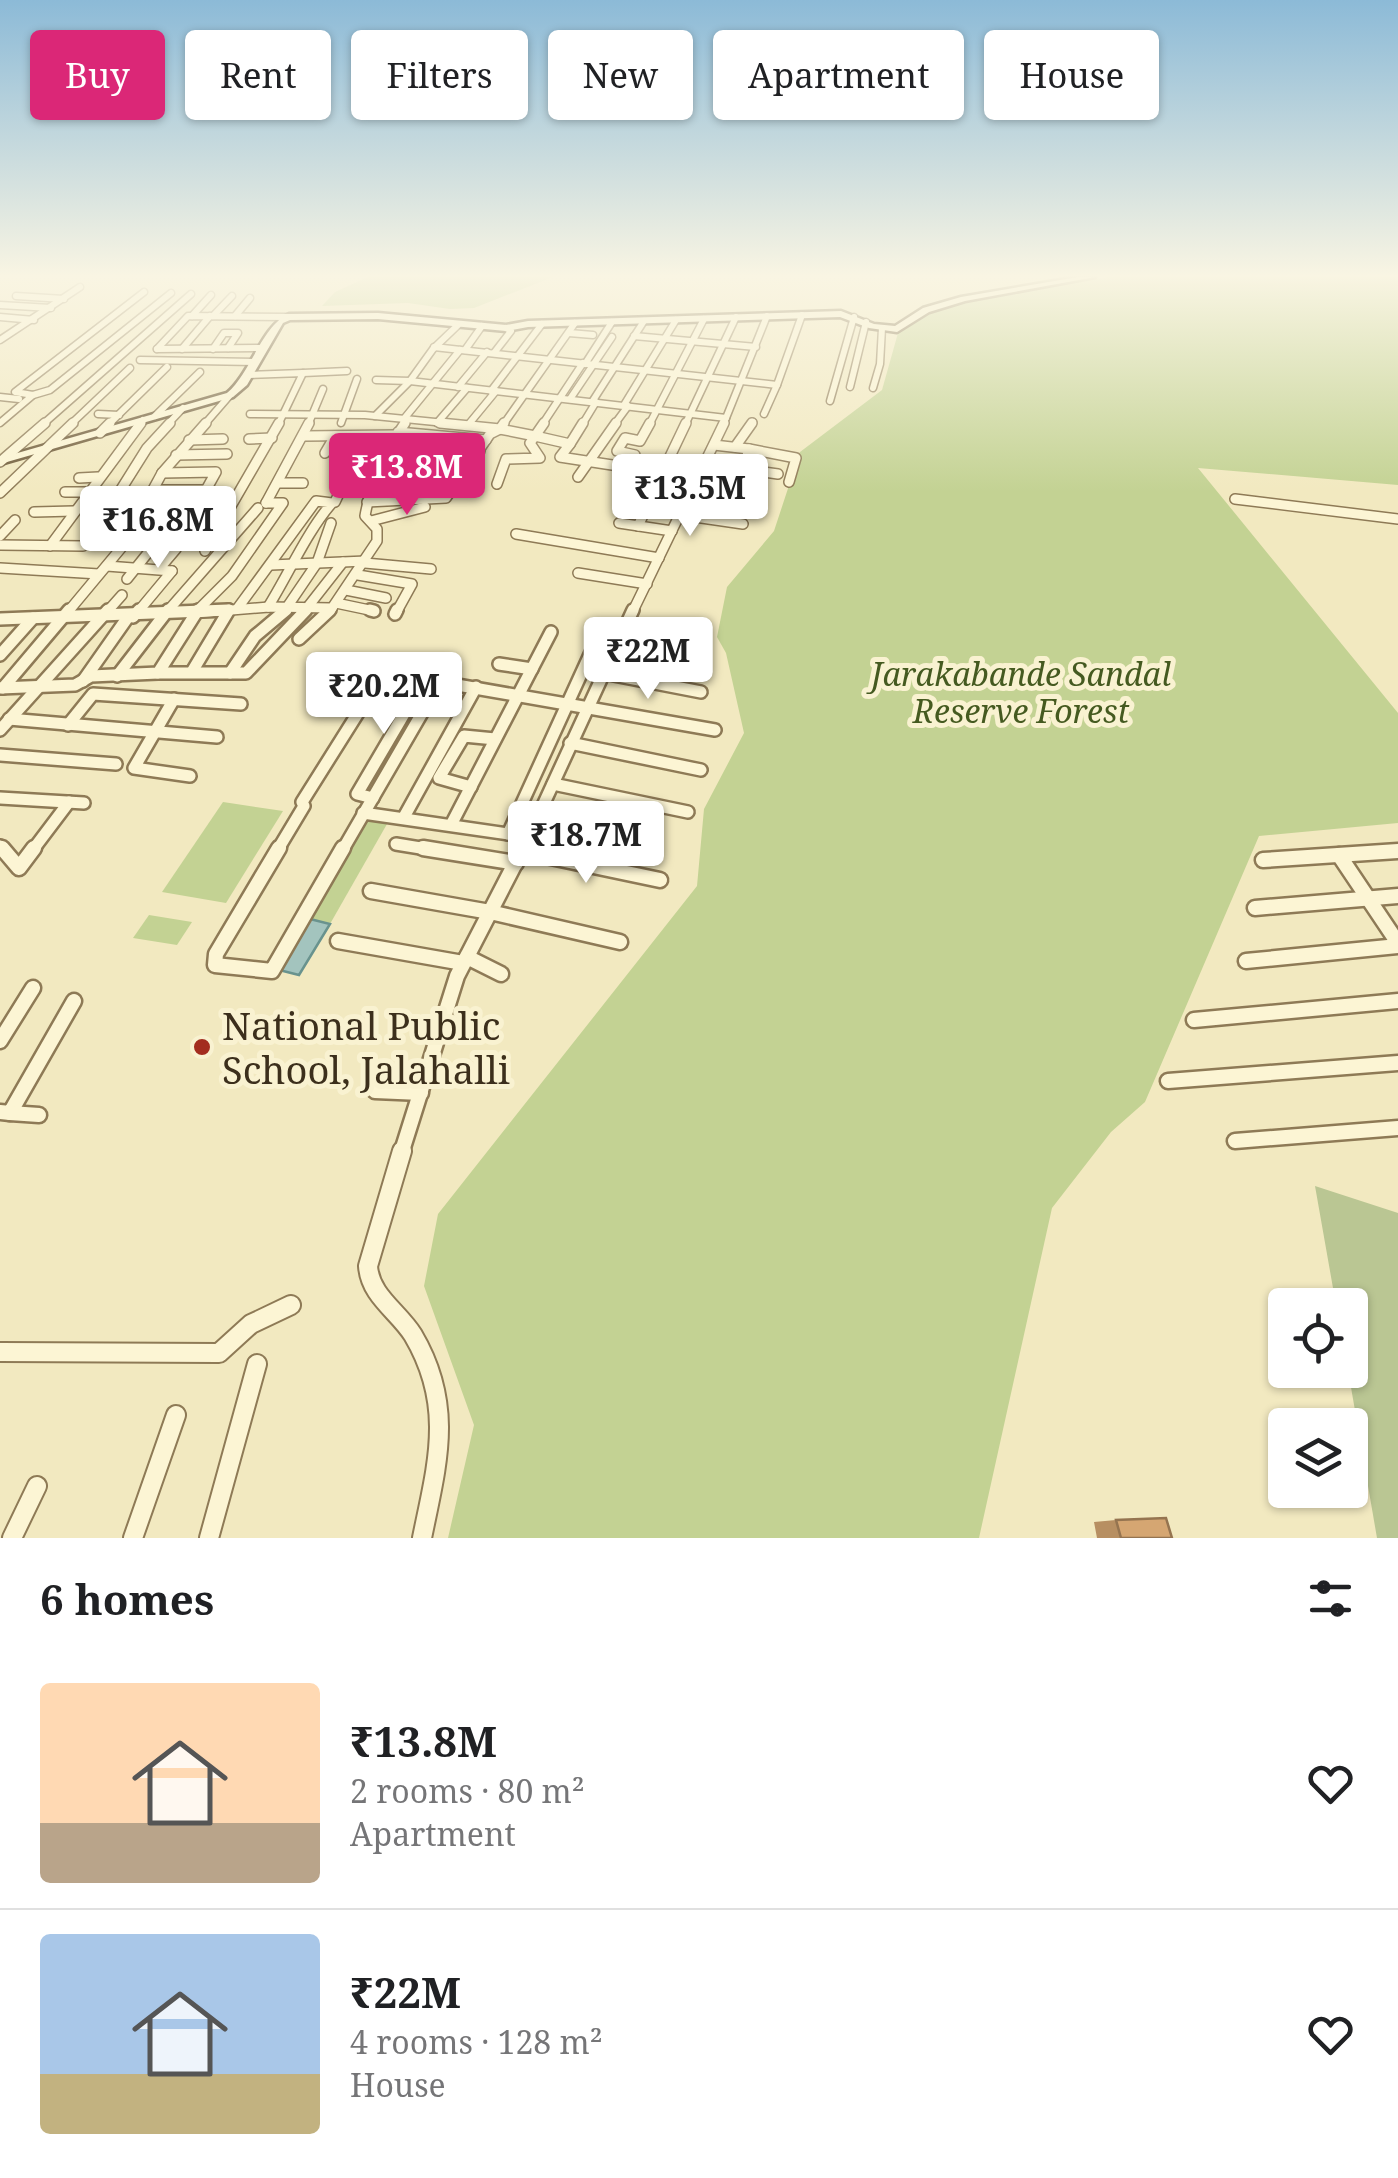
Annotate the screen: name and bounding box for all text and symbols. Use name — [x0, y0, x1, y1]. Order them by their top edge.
chip: Buy — [30, 30, 165, 120]
chip: Rent — [185, 30, 331, 120]
chip: Filters — [351, 30, 528, 120]
chip: New — [548, 30, 693, 120]
chip: Apartment — [713, 30, 964, 120]
chip: House — [984, 30, 1159, 120]
pin: ₹13.8M — [326, 433, 488, 518]
text: ₹13.8M — [351, 444, 463, 487]
pin: ₹13.5M — [609, 454, 771, 539]
text: ₹13.5M — [634, 465, 746, 508]
pin: ₹16.8M — [77, 486, 239, 571]
text: ₹16.8M — [102, 497, 214, 540]
pin: ₹22M — [589, 617, 707, 702]
text: ₹22M — [606, 628, 690, 671]
pin: ₹20.2M — [303, 652, 465, 737]
park label: Jarakabande Sandal Reserve Forest — [866, 652, 1171, 732]
text: ₹20.2M — [328, 663, 440, 706]
pin: ₹18.7M — [505, 801, 667, 886]
text: ₹18.7M — [530, 812, 642, 855]
place label: National Public School, Jalahalli — [222, 999, 510, 1095]
marker: National Public School, Jalahalli — [191, 1036, 213, 1058]
map controls — [1268, 1288, 1368, 1508]
button: locate — [1268, 1288, 1368, 1388]
button: layers — [1268, 1408, 1368, 1508]
text: 6 homes — [40, 1570, 214, 1627]
icon: filters — [1303, 1571, 1358, 1626]
text: ₹13.8M — [350, 1712, 497, 1769]
icon: home — [120, 1723, 240, 1843]
icon: heart — [1303, 1756, 1358, 1811]
text: 2 rooms · 80 m² — [350, 1769, 585, 1812]
text: Apartment — [350, 1812, 516, 1855]
text: ₹22M — [350, 1963, 461, 2020]
icon: home — [120, 1974, 240, 2094]
icon: heart — [1303, 2007, 1358, 2062]
text: 4 rooms · 128 m² — [350, 2020, 603, 2063]
text: House — [350, 2063, 446, 2106]

